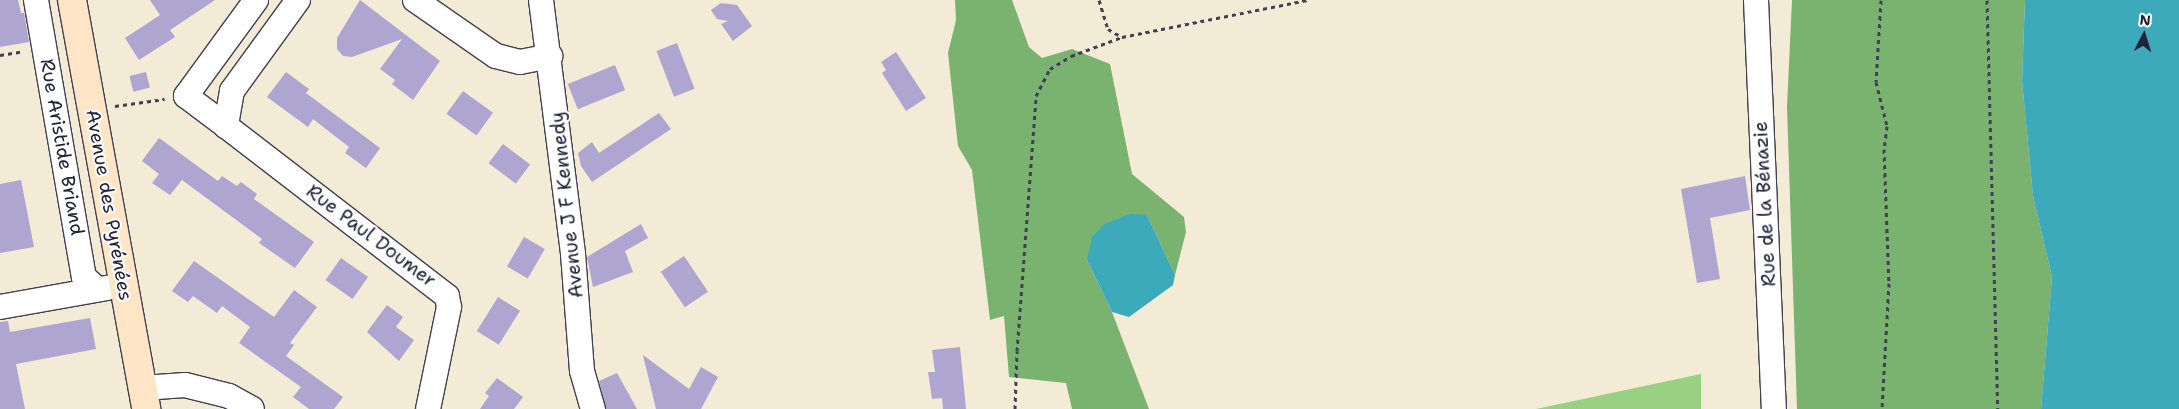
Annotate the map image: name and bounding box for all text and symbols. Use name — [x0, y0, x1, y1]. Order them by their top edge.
north arrow — [2119, 10, 2169, 60]
text: N — [2139, 11, 2152, 30]
street label: Rue Aristide Briand — [35, 57, 89, 237]
street label: Avenue des Pyrénées — [81, 108, 137, 302]
street label: Avenue J F Kennedy — [546, 111, 588, 299]
street label: Rue de la Bénazie — [1749, 121, 1781, 287]
street label: Rue Paul Doumer — [302, 180, 440, 292]

